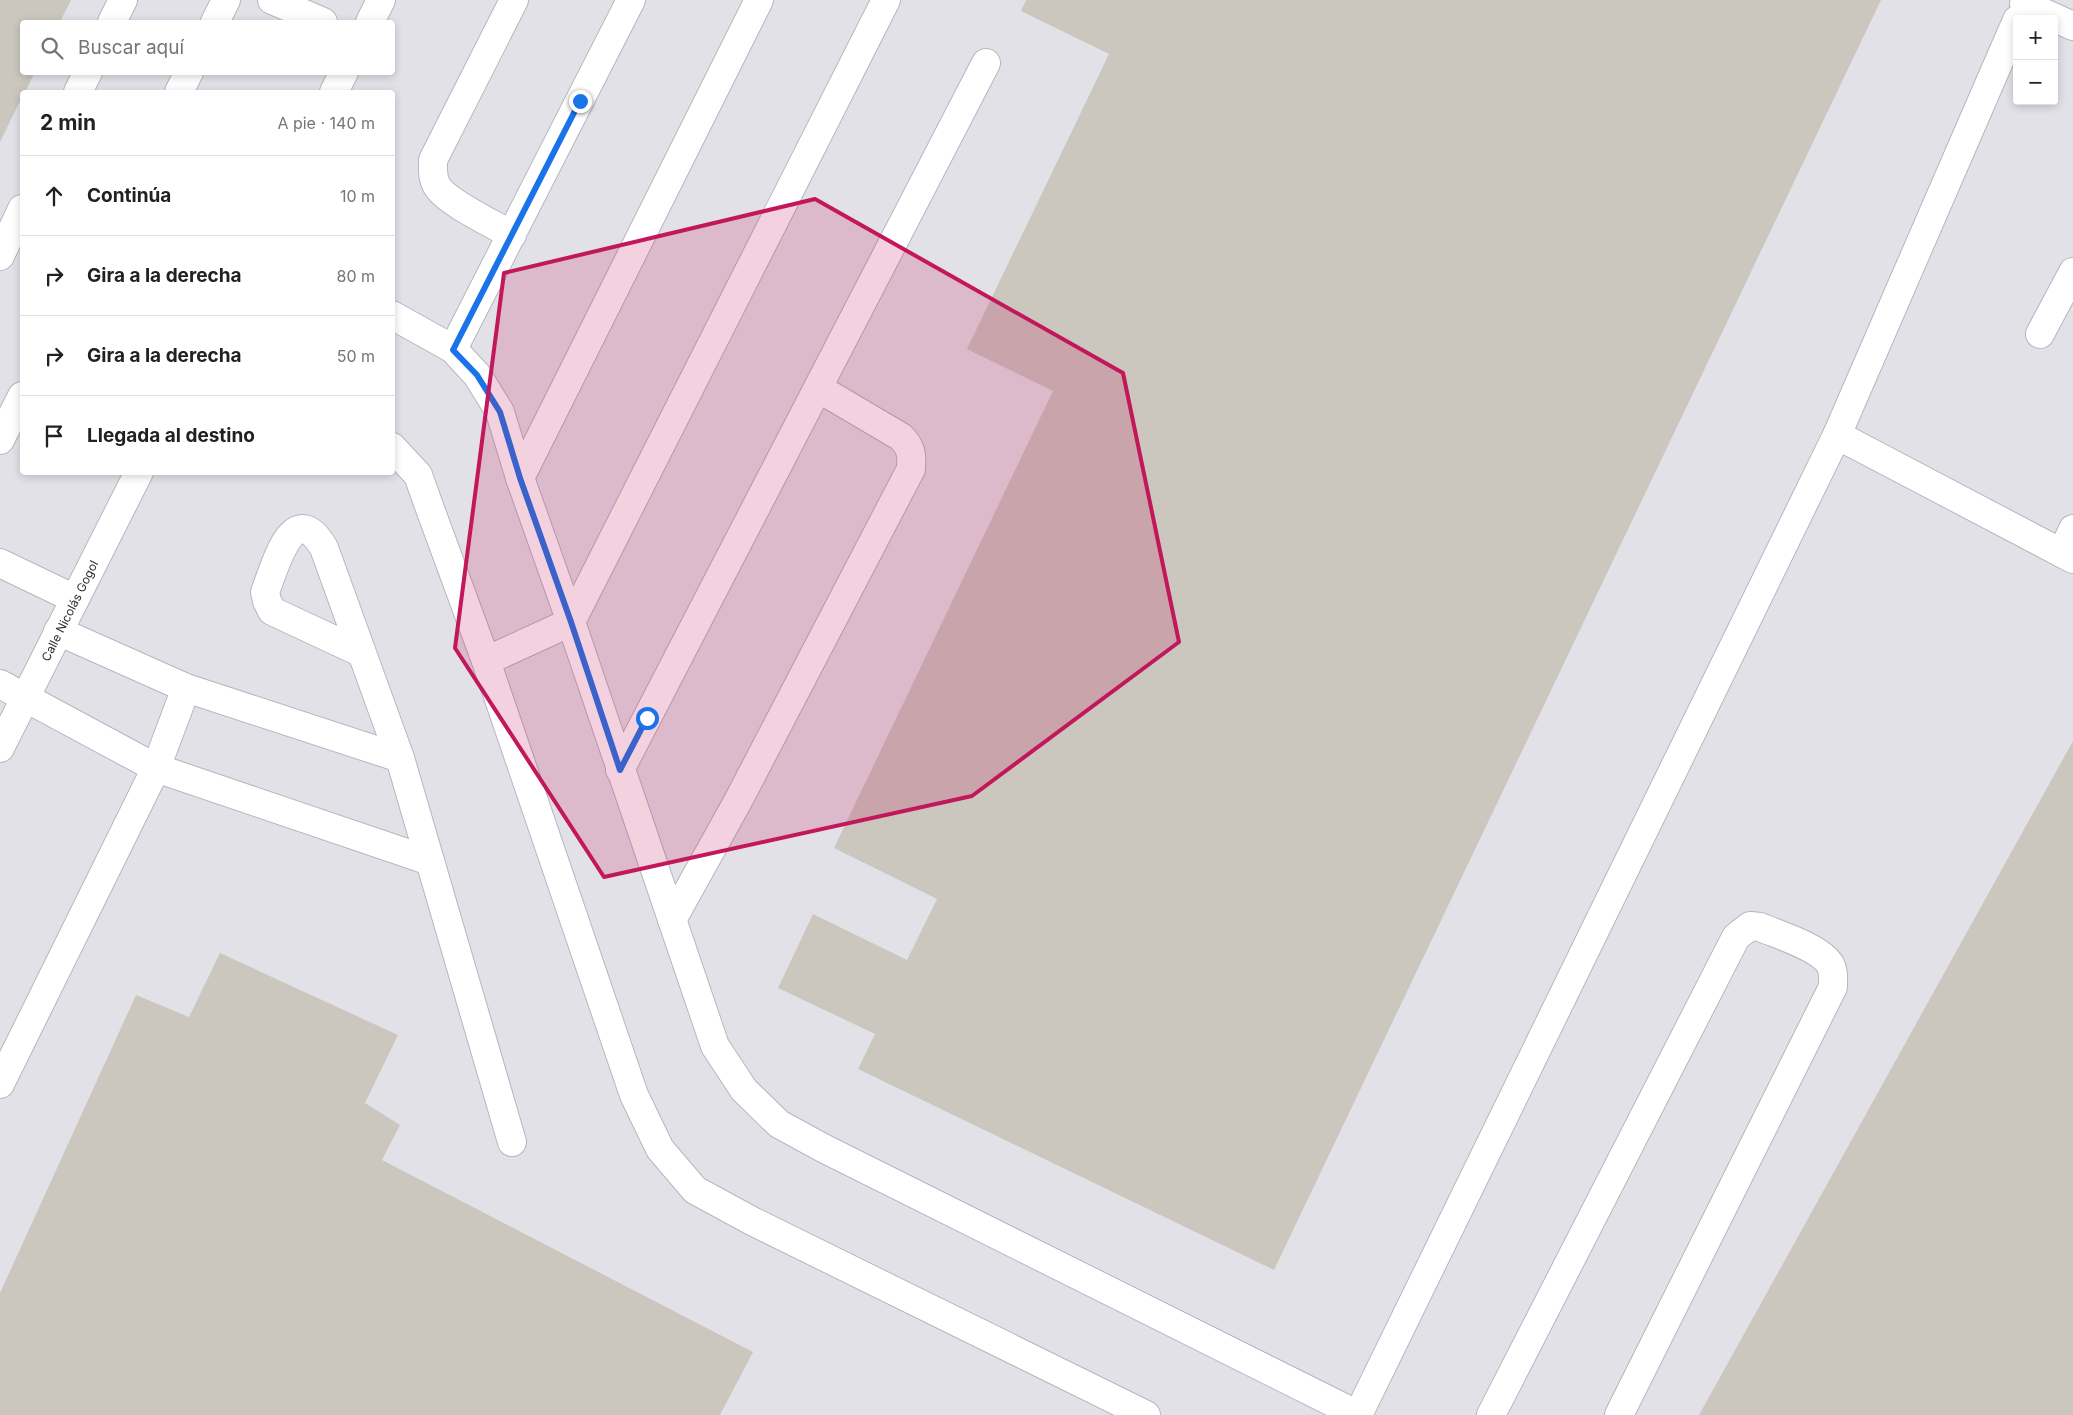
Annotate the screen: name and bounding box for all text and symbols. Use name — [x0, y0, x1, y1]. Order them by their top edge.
map controls — [2013, 15, 2058, 105]
button: + — [2013, 15, 2058, 60]
search box — [20, 20, 395, 75]
icon: search — [38, 34, 66, 62]
text: Buscar aquí — [78, 36, 184, 59]
button: − — [2013, 60, 2058, 105]
route end — [569, 90, 592, 113]
text: 2 min — [40, 110, 96, 135]
text: A pie · 140 m — [277, 113, 375, 133]
icon: ahead — [40, 182, 68, 210]
text: Continúa — [87, 184, 171, 207]
text: 10 m — [340, 186, 375, 206]
icon: right — [40, 262, 68, 290]
text: Gira a la derecha — [87, 264, 242, 287]
text: 80 m — [336, 266, 375, 286]
icon: right — [40, 342, 68, 370]
text: Gira a la derecha — [87, 344, 242, 367]
text: 50 m — [337, 346, 375, 366]
icon: arrive — [40, 422, 68, 450]
text: Llegada al destino — [87, 424, 255, 447]
street label: Calle Nicolás Gogol — [38, 558, 101, 663]
route start — [636, 707, 659, 730]

